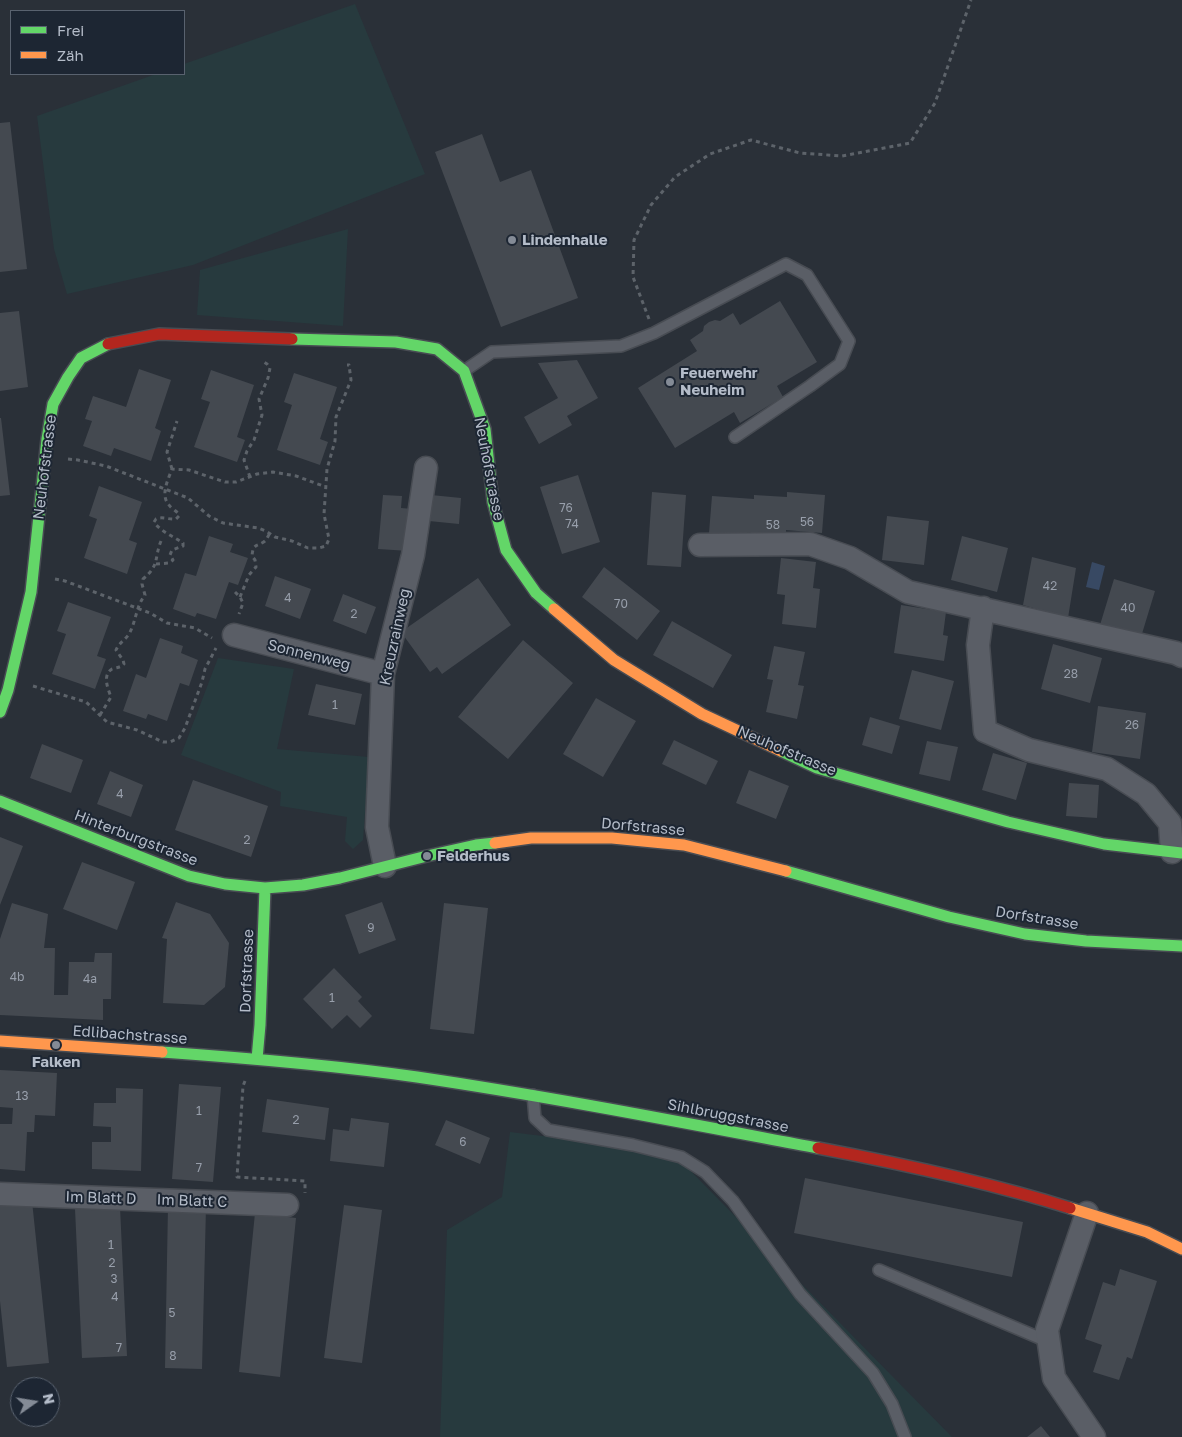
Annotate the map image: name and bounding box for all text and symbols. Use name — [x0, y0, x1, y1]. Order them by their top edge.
legend — [10, 10, 185, 75]
text: Frei — [57, 21, 84, 39]
text: Zäh — [57, 46, 84, 64]
place label: Lindenhalle — [522, 231, 607, 249]
marker: Lindenhalle — [506, 234, 518, 246]
place label: Feuerwehr Neuheim — [680, 364, 758, 399]
marker: Feuerwehr Neuheim — [664, 376, 676, 388]
street label: Neuhofstrasse — [30, 414, 60, 520]
street label: Neuhofstrasse — [470, 416, 508, 522]
house number: 76 — [559, 501, 573, 515]
house number: 56 — [800, 515, 814, 529]
house number: 74 — [565, 517, 579, 531]
house number: 58 — [766, 518, 780, 532]
house number: 42 — [1043, 579, 1057, 593]
street label: Kreuzrainweg — [376, 587, 414, 687]
house number: 4 — [284, 591, 292, 605]
house number: 70 — [614, 597, 628, 611]
house number: 40 — [1121, 601, 1135, 615]
house number: 2 — [351, 607, 357, 621]
street label: Sonnenweg — [266, 636, 352, 674]
house number: 28 — [1064, 667, 1078, 681]
house number: 1 — [332, 698, 338, 712]
house number: 26 — [1125, 718, 1139, 732]
street label: Neuhofstrasse — [735, 722, 839, 780]
house number: 4 — [116, 787, 124, 801]
street label: Hinterburgstrasse — [72, 806, 200, 870]
street label: Dorfstrasse — [600, 814, 686, 840]
house number: 2 — [244, 833, 250, 847]
place label: Felderhus — [437, 847, 510, 865]
marker: Felderhus — [421, 850, 433, 862]
street label: Dorfstrasse — [994, 903, 1080, 933]
house number: 9 — [367, 921, 375, 935]
street label: Dorfstrasse — [237, 929, 257, 1013]
house number: 4b — [10, 970, 24, 984]
house number: 4a — [83, 972, 97, 986]
house number: 1 — [329, 991, 335, 1005]
street label: Edlibachstrasse — [72, 1022, 188, 1048]
marker: Falken — [50, 1039, 62, 1051]
place label: Falken — [32, 1053, 80, 1071]
house number: 13 — [16, 1089, 28, 1103]
street label: Sihlbruggstrasse — [666, 1095, 790, 1137]
house number: 1 — [196, 1104, 202, 1118]
house number: 2 — [293, 1113, 299, 1127]
house number: 6 — [459, 1135, 467, 1149]
house number: 7 — [196, 1161, 202, 1175]
street label: Im Blatt D — [65, 1188, 137, 1208]
street label: Im Blatt C — [156, 1191, 228, 1211]
house number: 1 — [108, 1238, 114, 1252]
house number: 2 — [109, 1256, 115, 1270]
house number: 3 — [110, 1272, 118, 1286]
house number: 4 — [111, 1290, 119, 1304]
house number: 5 — [169, 1306, 175, 1320]
house number: 7 — [116, 1341, 122, 1355]
house number: 8 — [169, 1349, 177, 1363]
north arrow — [10, 1377, 60, 1427]
text: N — [40, 1392, 59, 1406]

